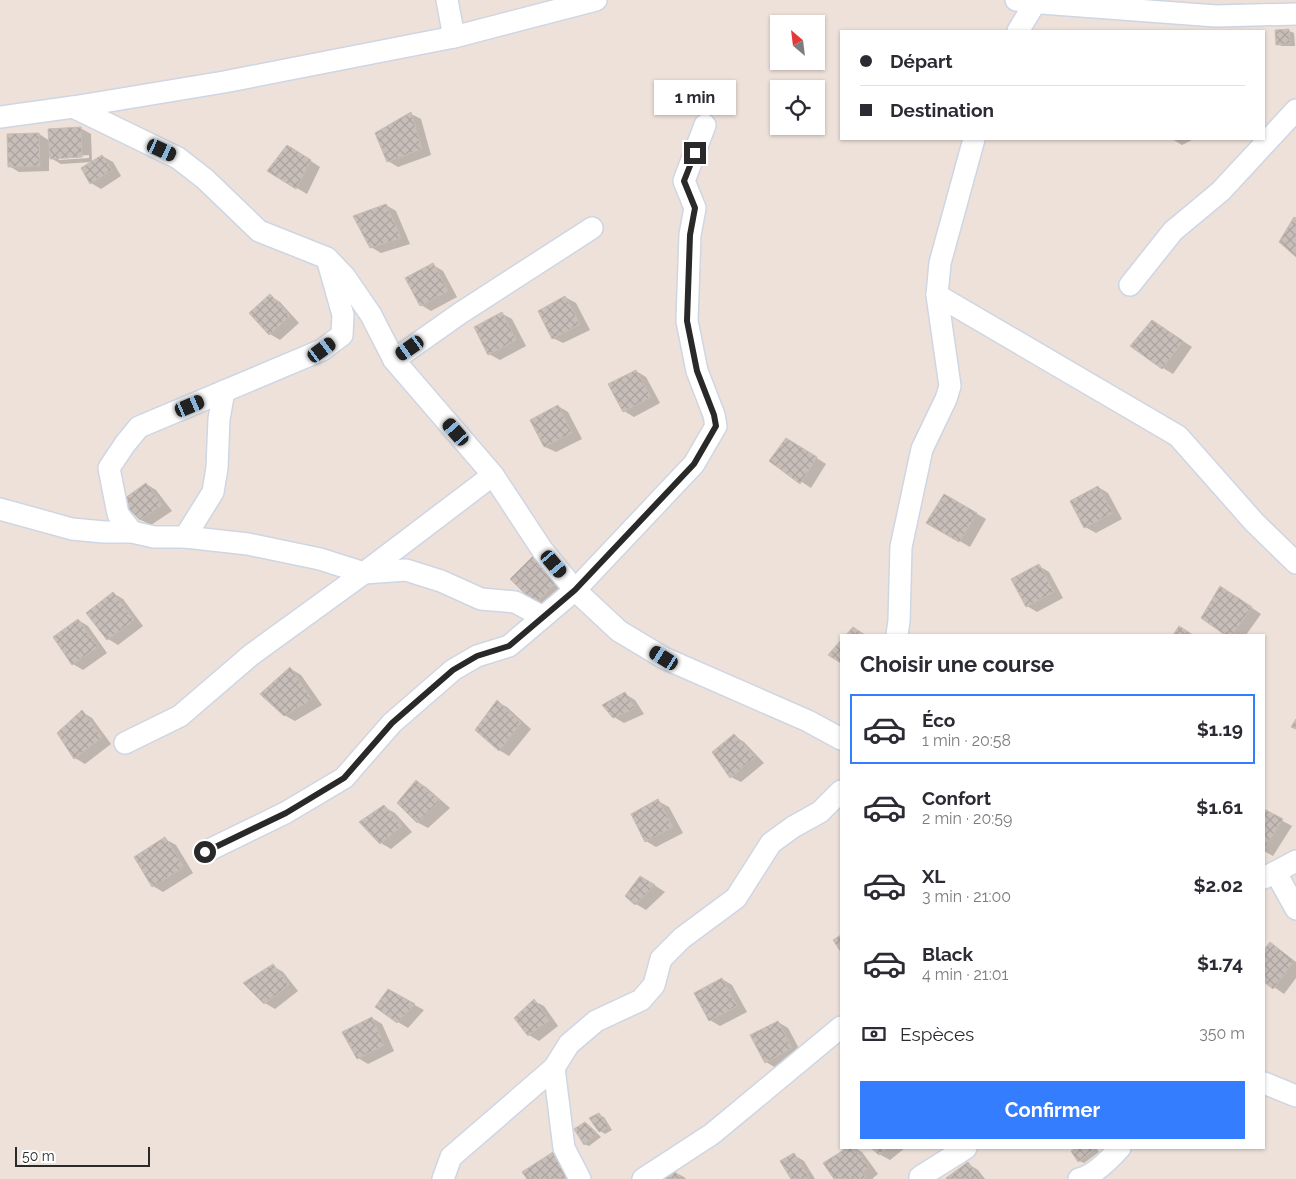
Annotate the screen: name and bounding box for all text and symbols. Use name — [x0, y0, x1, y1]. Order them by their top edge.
north arrow — [770, 15, 825, 70]
map controls — [770, 15, 825, 135]
text: Départ — [890, 50, 953, 72]
callout: 1 min — [654, 80, 736, 116]
button: locate — [770, 80, 825, 135]
text: 1 min — [675, 88, 715, 107]
text: Destination — [890, 99, 994, 121]
car — [145, 137, 178, 163]
route end — [684, 142, 706, 164]
car — [393, 333, 426, 363]
car — [305, 335, 338, 365]
car — [173, 393, 206, 419]
car — [440, 416, 471, 448]
car — [538, 548, 569, 580]
car — [647, 644, 680, 672]
text: Choisir une course — [860, 651, 1054, 677]
icon: car — [862, 707, 907, 752]
text: Éco — [922, 709, 955, 731]
text: $1.19 — [1197, 718, 1243, 740]
text: 1 min · 20:58 — [922, 731, 1011, 750]
icon: car — [862, 785, 907, 830]
text: Confort — [922, 787, 991, 809]
text: $1.61 — [1196, 796, 1243, 818]
text: 2 min · 20:59 — [922, 809, 1012, 828]
route start — [194, 841, 216, 863]
icon: car — [862, 863, 907, 908]
text: XL — [922, 865, 945, 887]
text: $2.02 — [1194, 874, 1243, 896]
text: 3 min · 21:00 — [922, 887, 1011, 906]
icon: car — [862, 941, 907, 986]
text: Black — [922, 943, 973, 965]
text: $1.74 — [1197, 952, 1243, 974]
text: 4 min · 21:01 — [922, 965, 1008, 984]
icon: cash — [860, 1020, 888, 1048]
text: Espèces — [900, 1023, 974, 1045]
text: 350 m — [1199, 1024, 1245, 1043]
button: Confirmer — [860, 1081, 1245, 1139]
scale bar — [15, 1144, 150, 1167]
text: 50 m — [22, 1148, 55, 1164]

